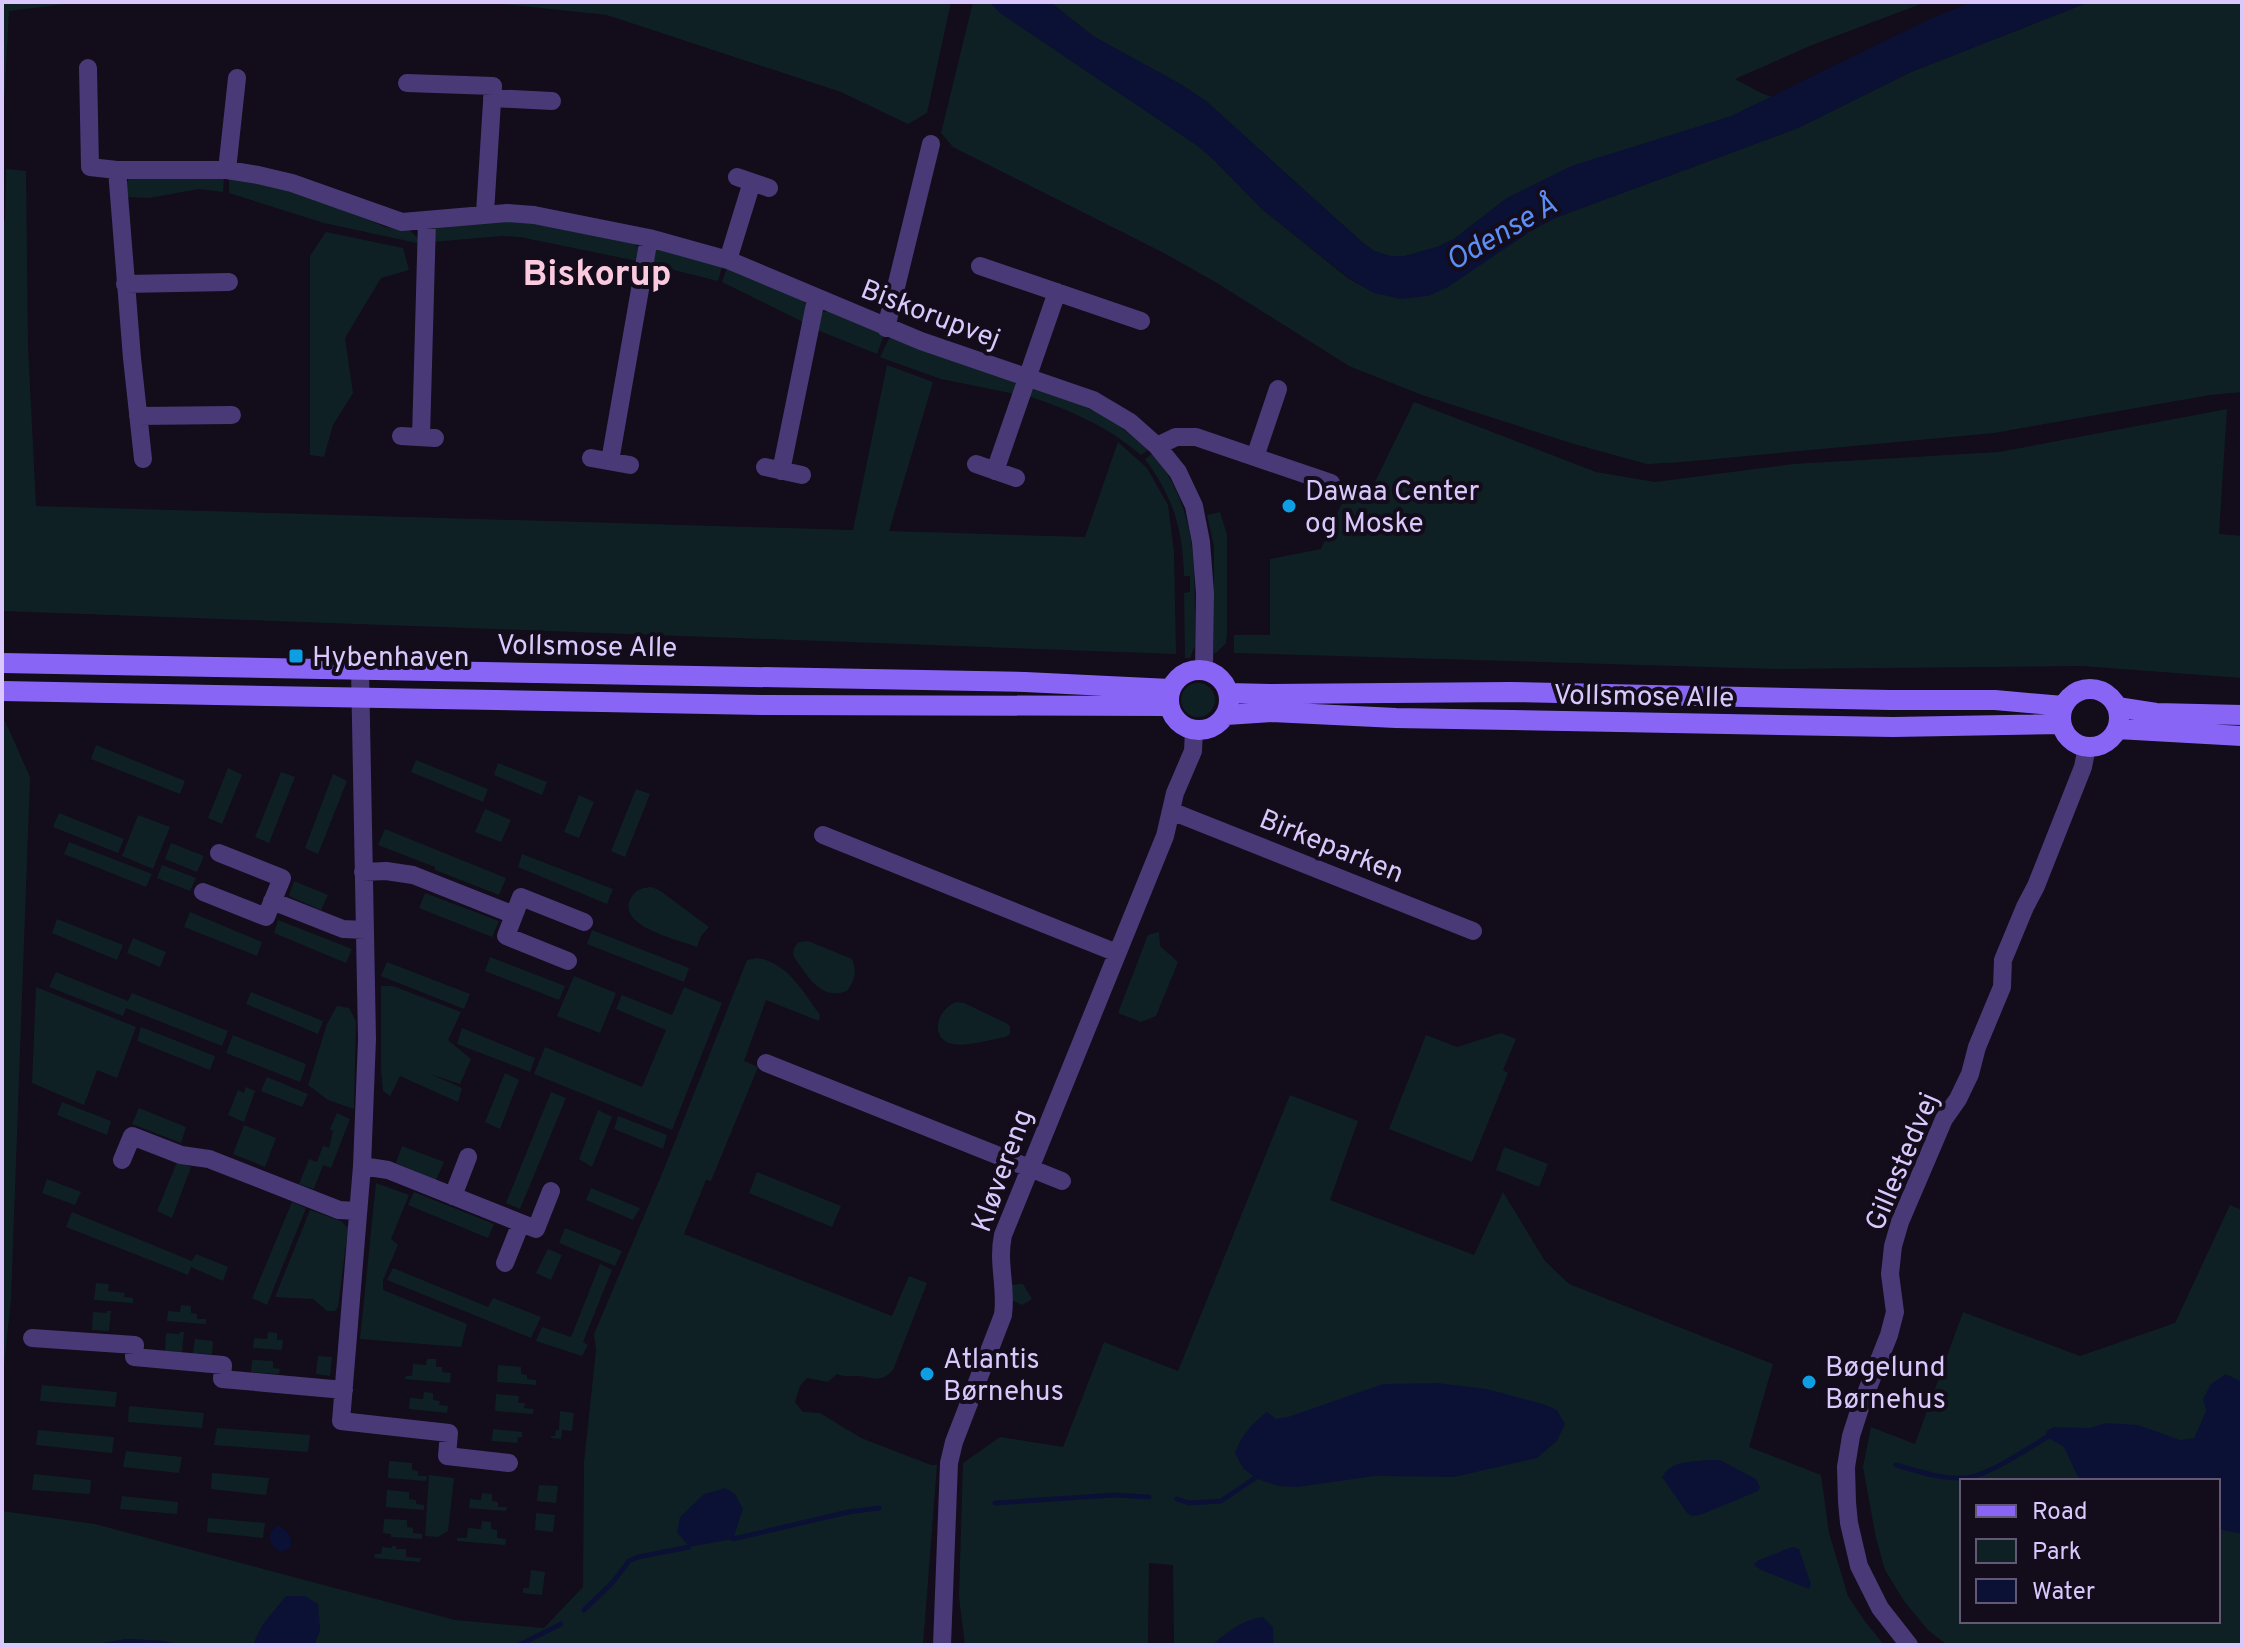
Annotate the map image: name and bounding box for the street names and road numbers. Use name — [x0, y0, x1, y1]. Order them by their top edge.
street label: Biskorupvej — [855, 273, 1005, 359]
street label: Vollsmose Alle — [496, 628, 678, 668]
street label: Vollsmose Alle — [1553, 678, 1735, 718]
street label: Birkeparken — [1253, 802, 1408, 893]
street label: Gillestedvej — [1859, 1088, 1949, 1237]
street label: Kløvereng — [965, 1105, 1043, 1237]

